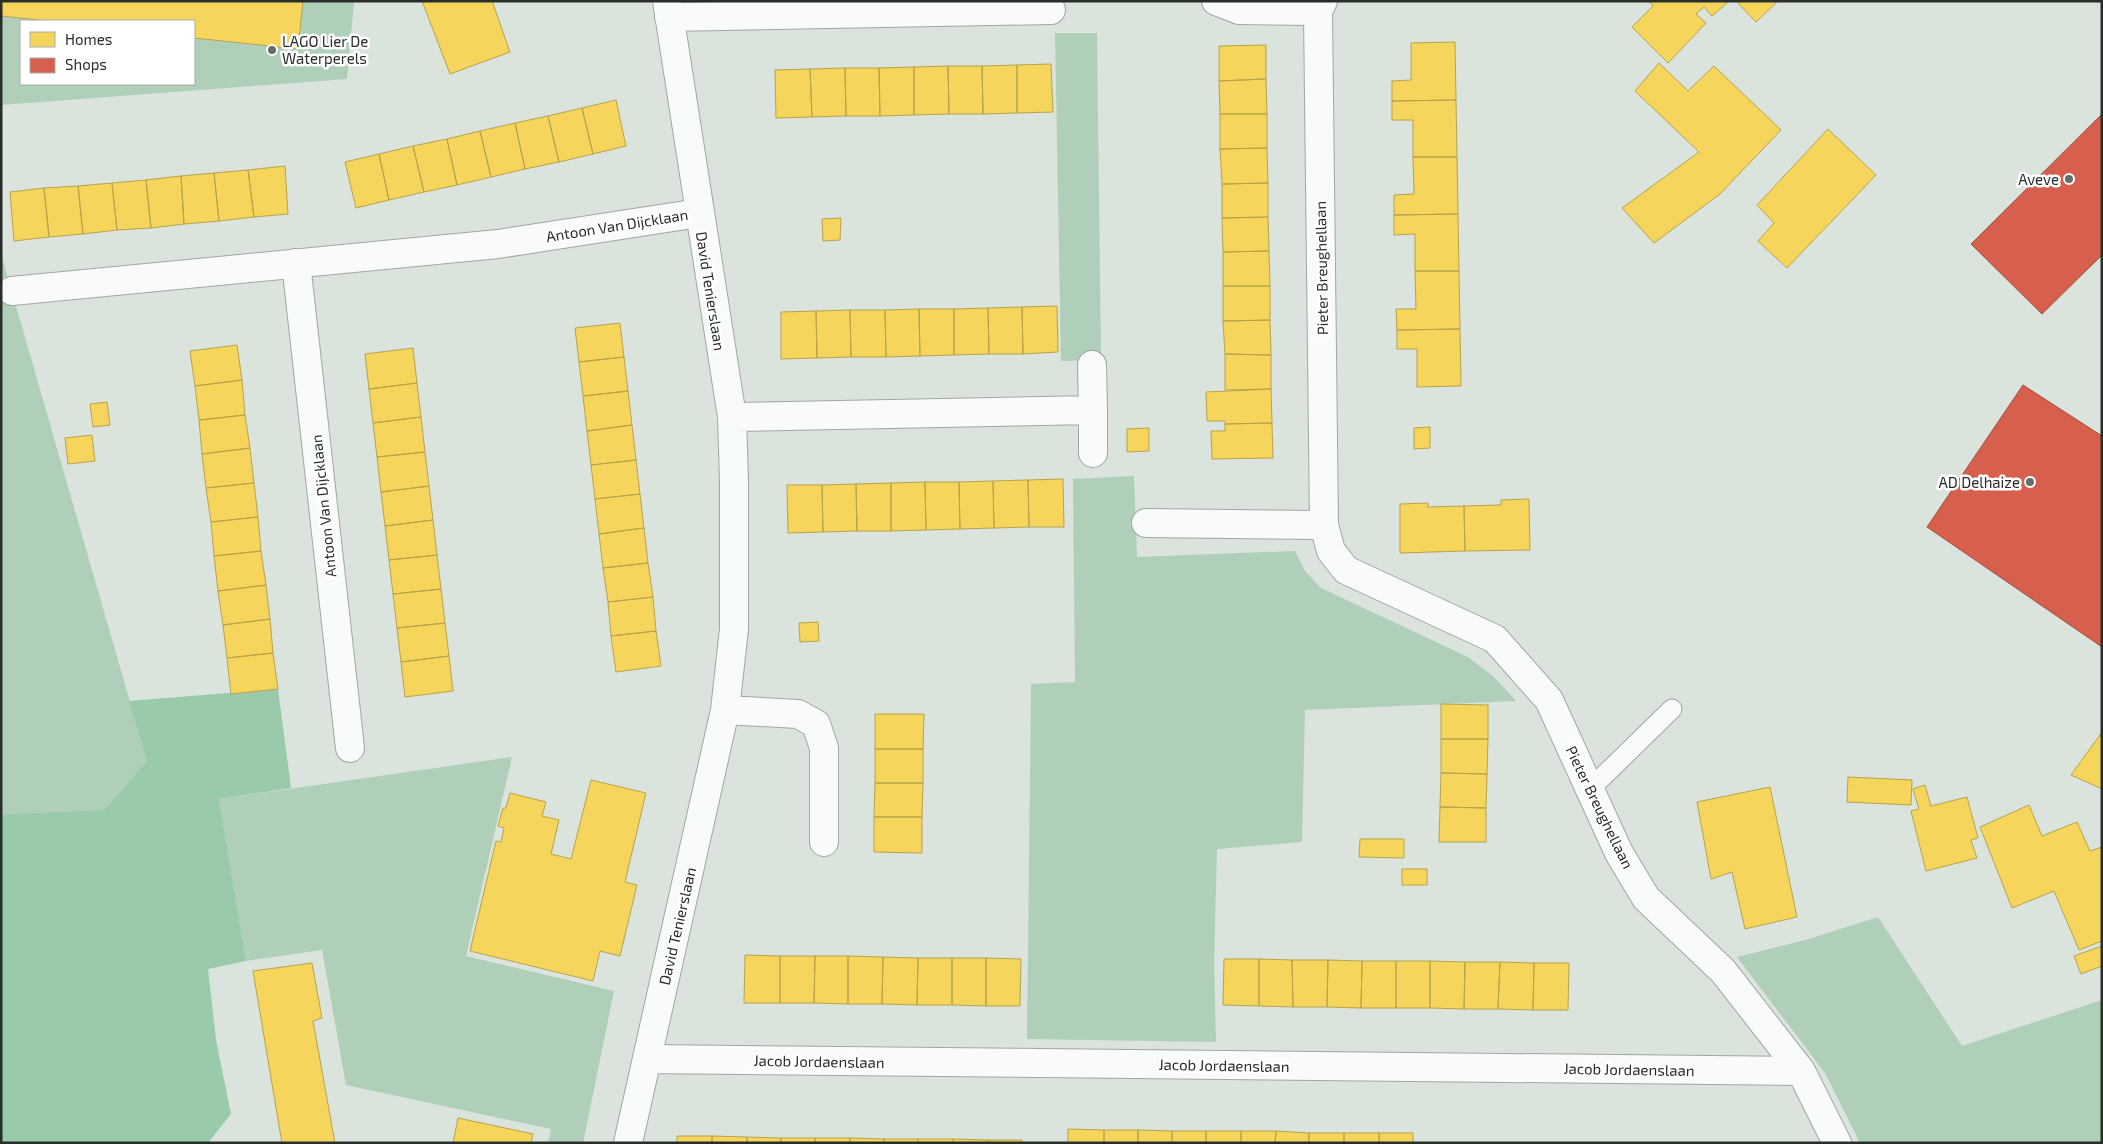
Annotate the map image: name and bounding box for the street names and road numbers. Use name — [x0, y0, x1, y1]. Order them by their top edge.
street label: Pieter Breughellaan — [1311, 201, 1331, 335]
street label: Antoon Van Dijcklaan — [545, 205, 689, 246]
street label: David Tenierslaan — [693, 230, 729, 352]
street label: Antoon Van Dijcklaan — [307, 434, 340, 578]
street label: Pieter Breughellaan — [1562, 743, 1638, 871]
street label: David Tenierslaan — [655, 865, 699, 987]
street label: Jacob Jordaenslaan — [753, 1051, 885, 1071]
street label: Jacob Jordaenslaan — [1158, 1055, 1290, 1075]
street label: Jacob Jordaenslaan — [1563, 1059, 1695, 1079]

